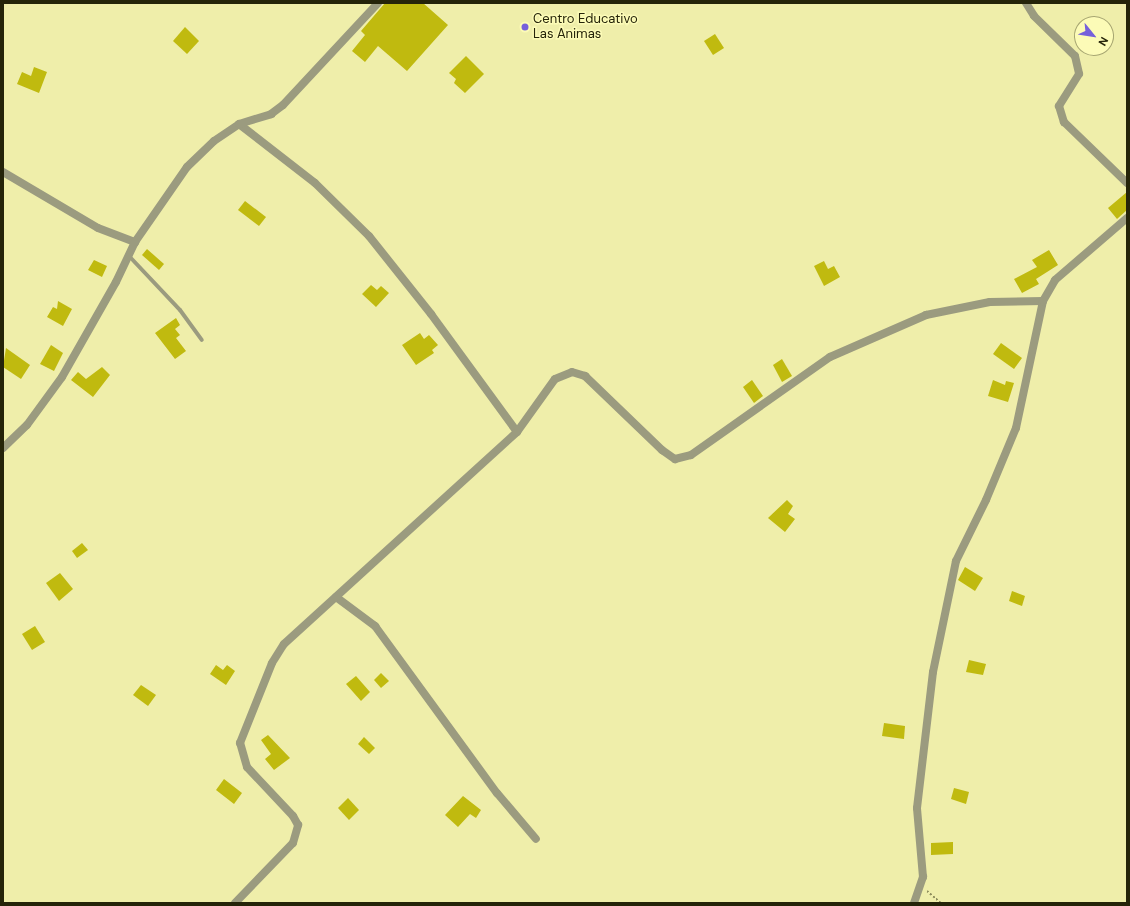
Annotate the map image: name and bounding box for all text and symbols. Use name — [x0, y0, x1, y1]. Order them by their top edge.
place label: Centro Educativo Las Animas — [533, 12, 638, 43]
north arrow — [1074, 16, 1114, 56]
marker: Centro Educativo Las Animas — [520, 22, 530, 32]
text: N — [1095, 35, 1112, 48]

